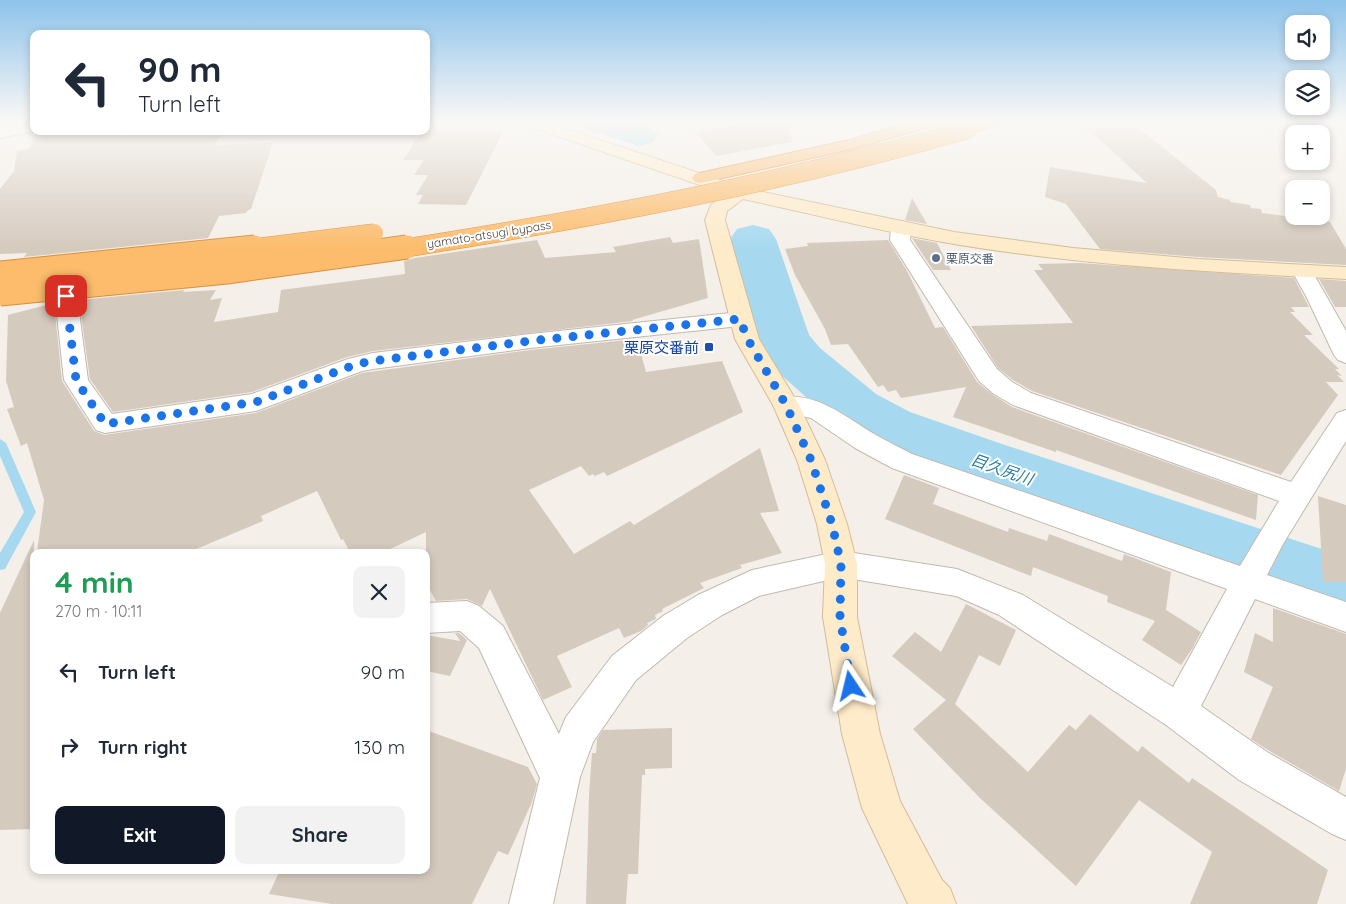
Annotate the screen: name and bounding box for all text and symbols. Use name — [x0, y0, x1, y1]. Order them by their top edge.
map controls — [1285, 15, 1330, 225]
button: sound — [1285, 15, 1330, 60]
text: 90 m — [138, 47, 221, 91]
icon: left — [55, 50, 120, 115]
button: layers — [1285, 70, 1330, 115]
text: Turn left — [138, 90, 221, 118]
button: + — [1285, 125, 1330, 170]
button: − — [1285, 180, 1330, 225]
street label: yamato-atsugi bypass — [426, 217, 552, 251]
place label: 栗原交番 — [946, 251, 994, 266]
marker: 栗原交番 — [930, 252, 942, 264]
pin — [45, 275, 87, 317]
icon: arrive — [52, 282, 80, 310]
place label: 栗原交番前 — [624, 338, 699, 357]
marker: 栗原交番前 — [703, 341, 715, 353]
water label: 目久尻川 — [968, 449, 1037, 490]
text: 4 min — [55, 563, 134, 601]
button: close — [353, 566, 405, 618]
text: 270 m · 10:11 — [55, 601, 142, 621]
icon: left — [55, 658, 83, 686]
position arrow — [824, 659, 876, 711]
text: Turn left — [98, 660, 176, 684]
text: 90 m — [361, 660, 405, 684]
icon: right — [55, 733, 83, 761]
text: Turn right — [98, 735, 187, 759]
text: 130 m — [354, 735, 405, 759]
button: Exit — [55, 806, 225, 864]
button: Share — [235, 806, 405, 864]

